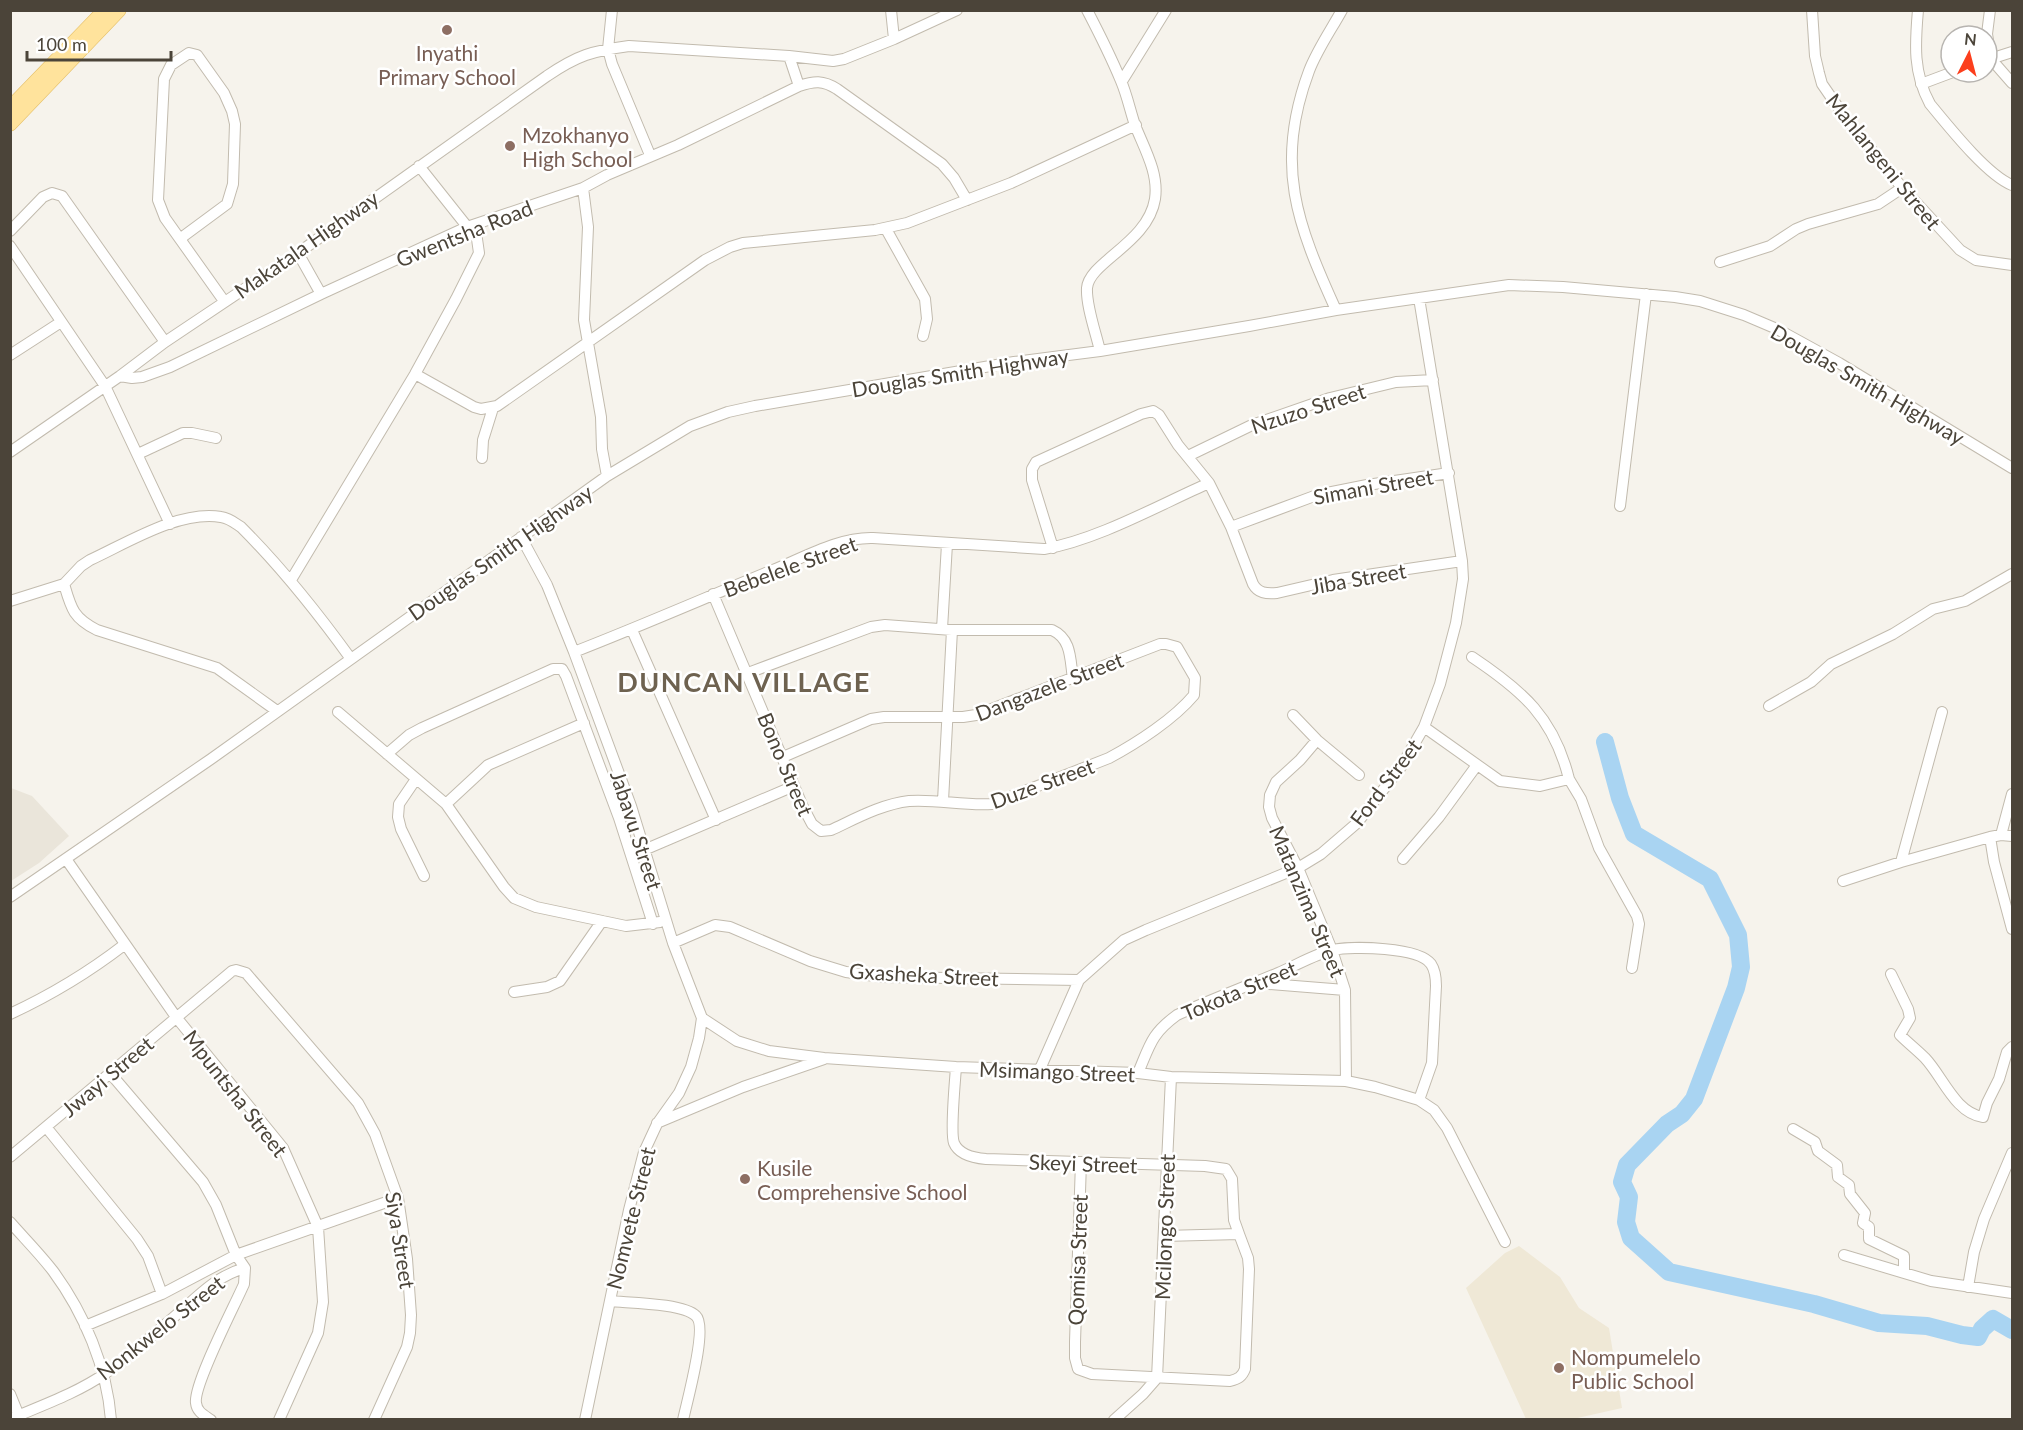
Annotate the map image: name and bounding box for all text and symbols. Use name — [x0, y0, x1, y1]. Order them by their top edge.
marker: Inyathi Primary School — [440, 23, 454, 37]
scale bar — [27, 24, 171, 62]
north arrow — [1939, 24, 1999, 84]
text: N — [1963, 28, 1978, 49]
text: 100 m — [36, 33, 87, 55]
place label: Inyathi Primary School — [378, 40, 516, 89]
street label: Mahlangeni Street — [1822, 88, 1947, 234]
place label: Mzokhanyo High School — [522, 122, 633, 171]
marker: Mzokhanyo High School — [503, 139, 517, 153]
street label: Makatala Highway — [229, 185, 383, 303]
street label: Gwentsha Road — [392, 194, 536, 272]
street label: Douglas Smith Highway — [1767, 318, 1969, 450]
street label: Douglas Smith Highway — [850, 342, 1070, 401]
street label: Nzuzo Street — [1248, 378, 1369, 438]
street label: Simani Street — [1311, 463, 1435, 509]
street label: Douglas Smith Highway — [403, 479, 597, 625]
street label: Bebelele Street — [720, 530, 861, 602]
street label: Jiba Street — [1308, 557, 1408, 599]
street label: Dangazele Street — [972, 646, 1127, 726]
district label: DUNCAN VILLAGE — [617, 665, 871, 698]
street label: Bono Street — [753, 709, 819, 820]
street label: Ford Street — [1344, 733, 1426, 830]
street label: Duze Street — [987, 753, 1098, 813]
street label: Jabavu Street — [606, 767, 668, 893]
street label: Matanzima Street — [1265, 822, 1351, 981]
street label: Tokota Street — [1178, 954, 1301, 1025]
street label: Gxasheka Street — [849, 958, 1000, 990]
street label: Mpuntsha Street — [179, 1025, 293, 1162]
street label: Jwayi Street — [56, 1030, 158, 1122]
street label: Msimango Street — [979, 1056, 1136, 1086]
street label: Nomvete Street — [600, 1144, 660, 1292]
street label: Skeyi Street — [1028, 1149, 1138, 1177]
street label: Mcilongo Street — [1149, 1153, 1179, 1300]
place label: Kusile Comprehensive School — [757, 1155, 968, 1204]
marker: Kusile Comprehensive School — [738, 1172, 752, 1186]
street label: Siya Street — [381, 1190, 421, 1291]
street label: Qomisa Street — [1062, 1194, 1092, 1326]
street label: Nonkwelo Street — [91, 1269, 229, 1385]
place label: Nompumelelo Public School — [1571, 1344, 1701, 1393]
marker: Nompumelelo Public School — [1552, 1361, 1566, 1375]

